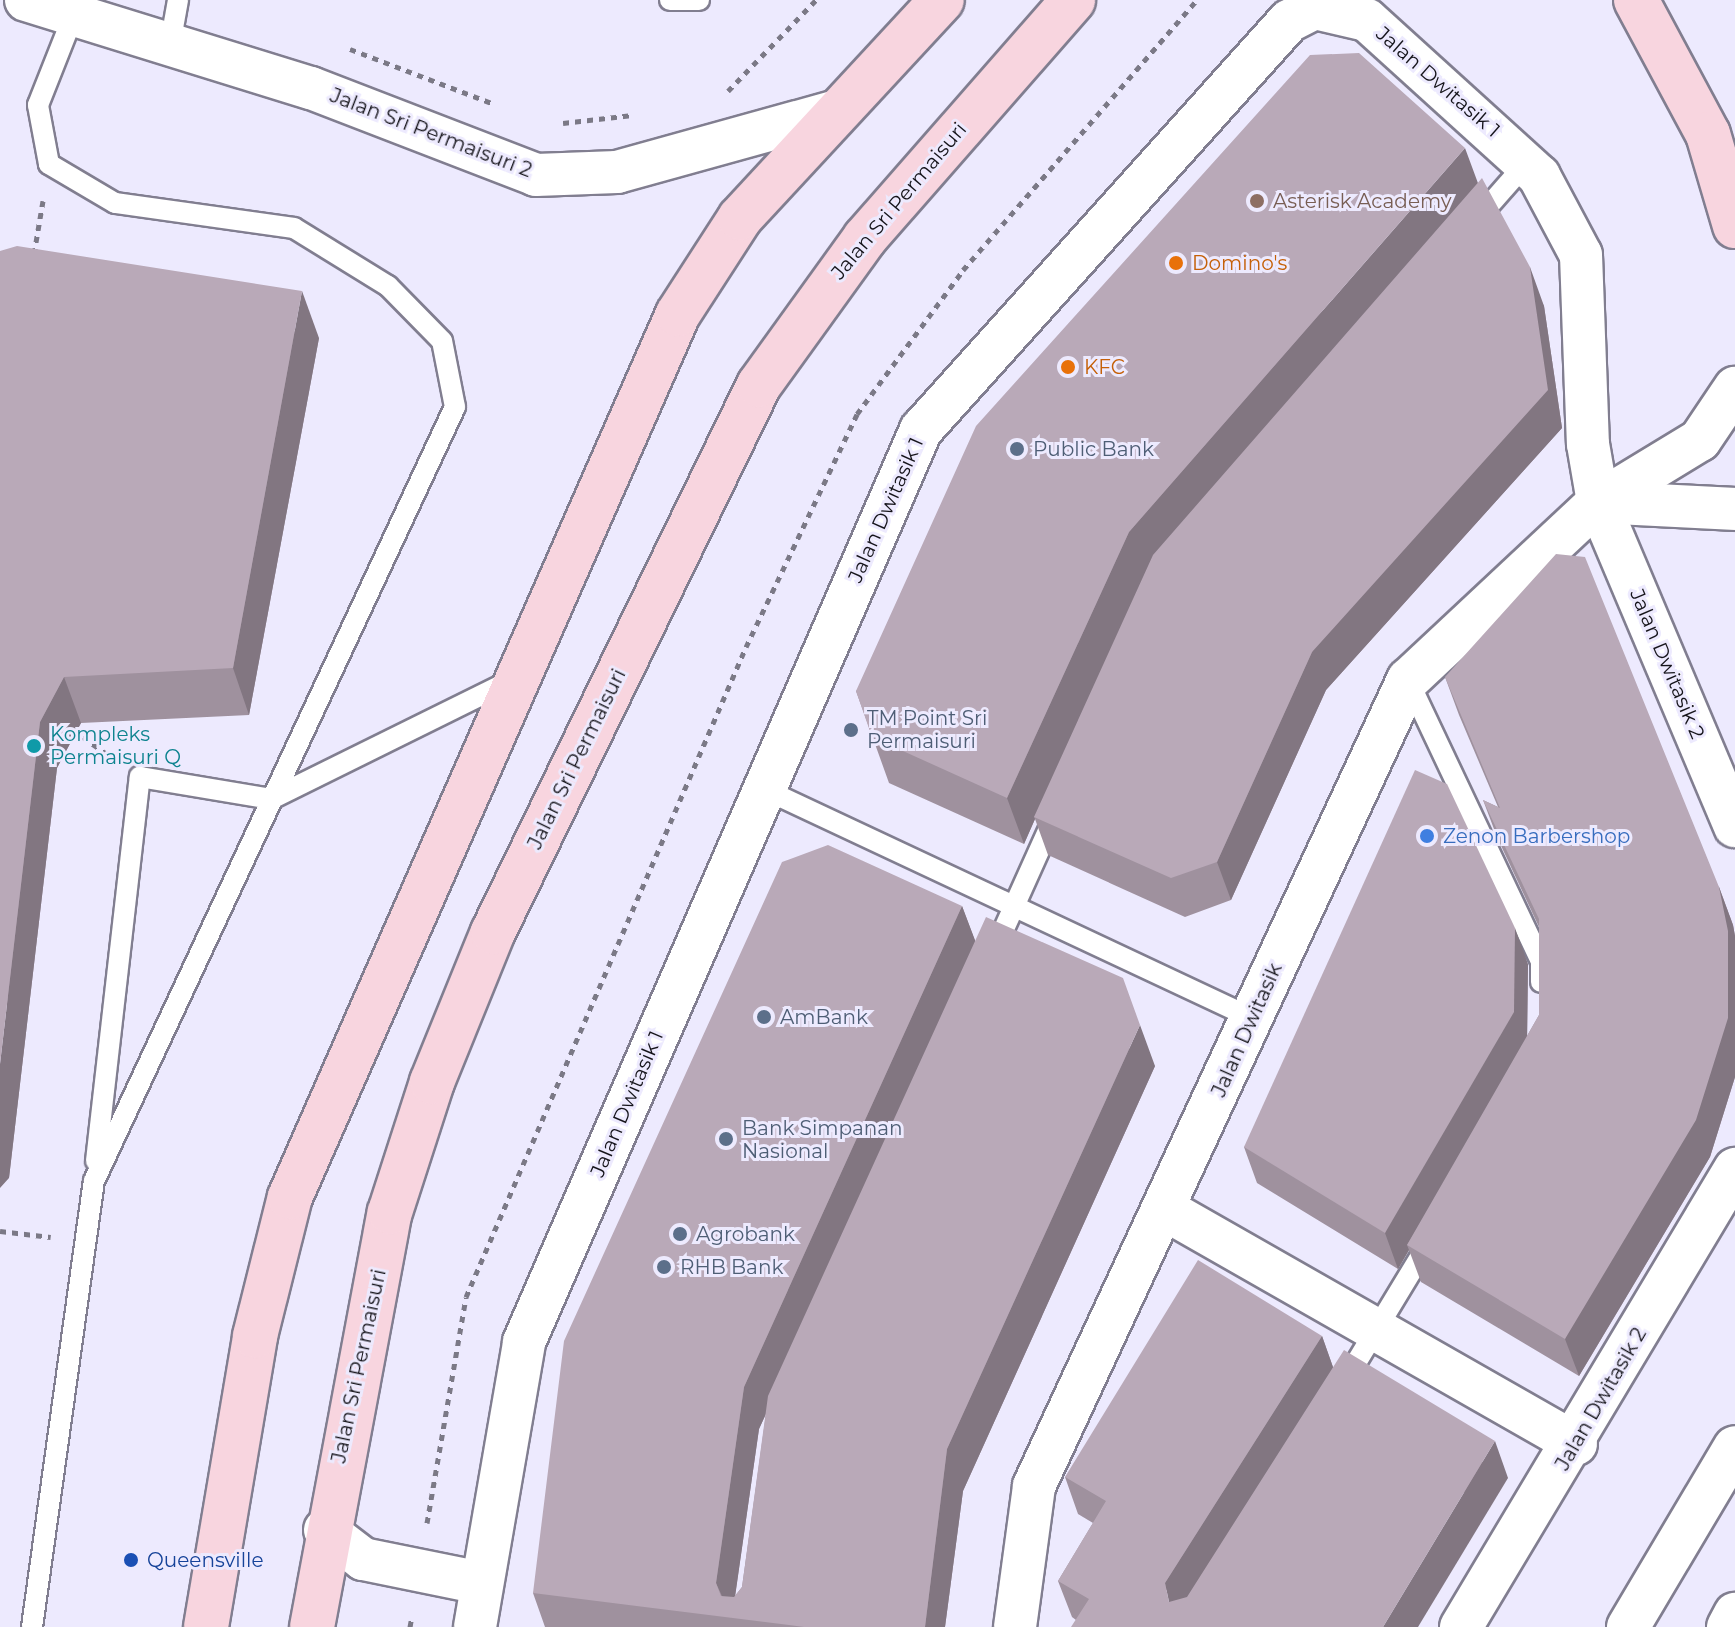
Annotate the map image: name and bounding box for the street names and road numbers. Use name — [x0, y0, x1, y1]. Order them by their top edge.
street label: Jalan Dwitasik 1 — [1371, 22, 1505, 142]
street label: Jalan Sri Permaisuri 2 — [327, 83, 535, 183]
street label: Jalan Sri Permaisuri — [826, 118, 972, 284]
street label: Jalan Dwitasik 1 — [843, 434, 929, 586]
street label: Jalan Dwitasik 2 — [1625, 586, 1709, 742]
street label: Jalan Sri Permaisuri — [523, 665, 631, 853]
street label: Jalan Dwitasik — [1207, 959, 1287, 1101]
street label: Jalan Dwitasik 1 — [585, 1027, 669, 1181]
street label: Jalan Sri Permaisuri — [327, 1267, 391, 1465]
street label: Jalan Dwitasik 2 — [1551, 1324, 1651, 1474]

